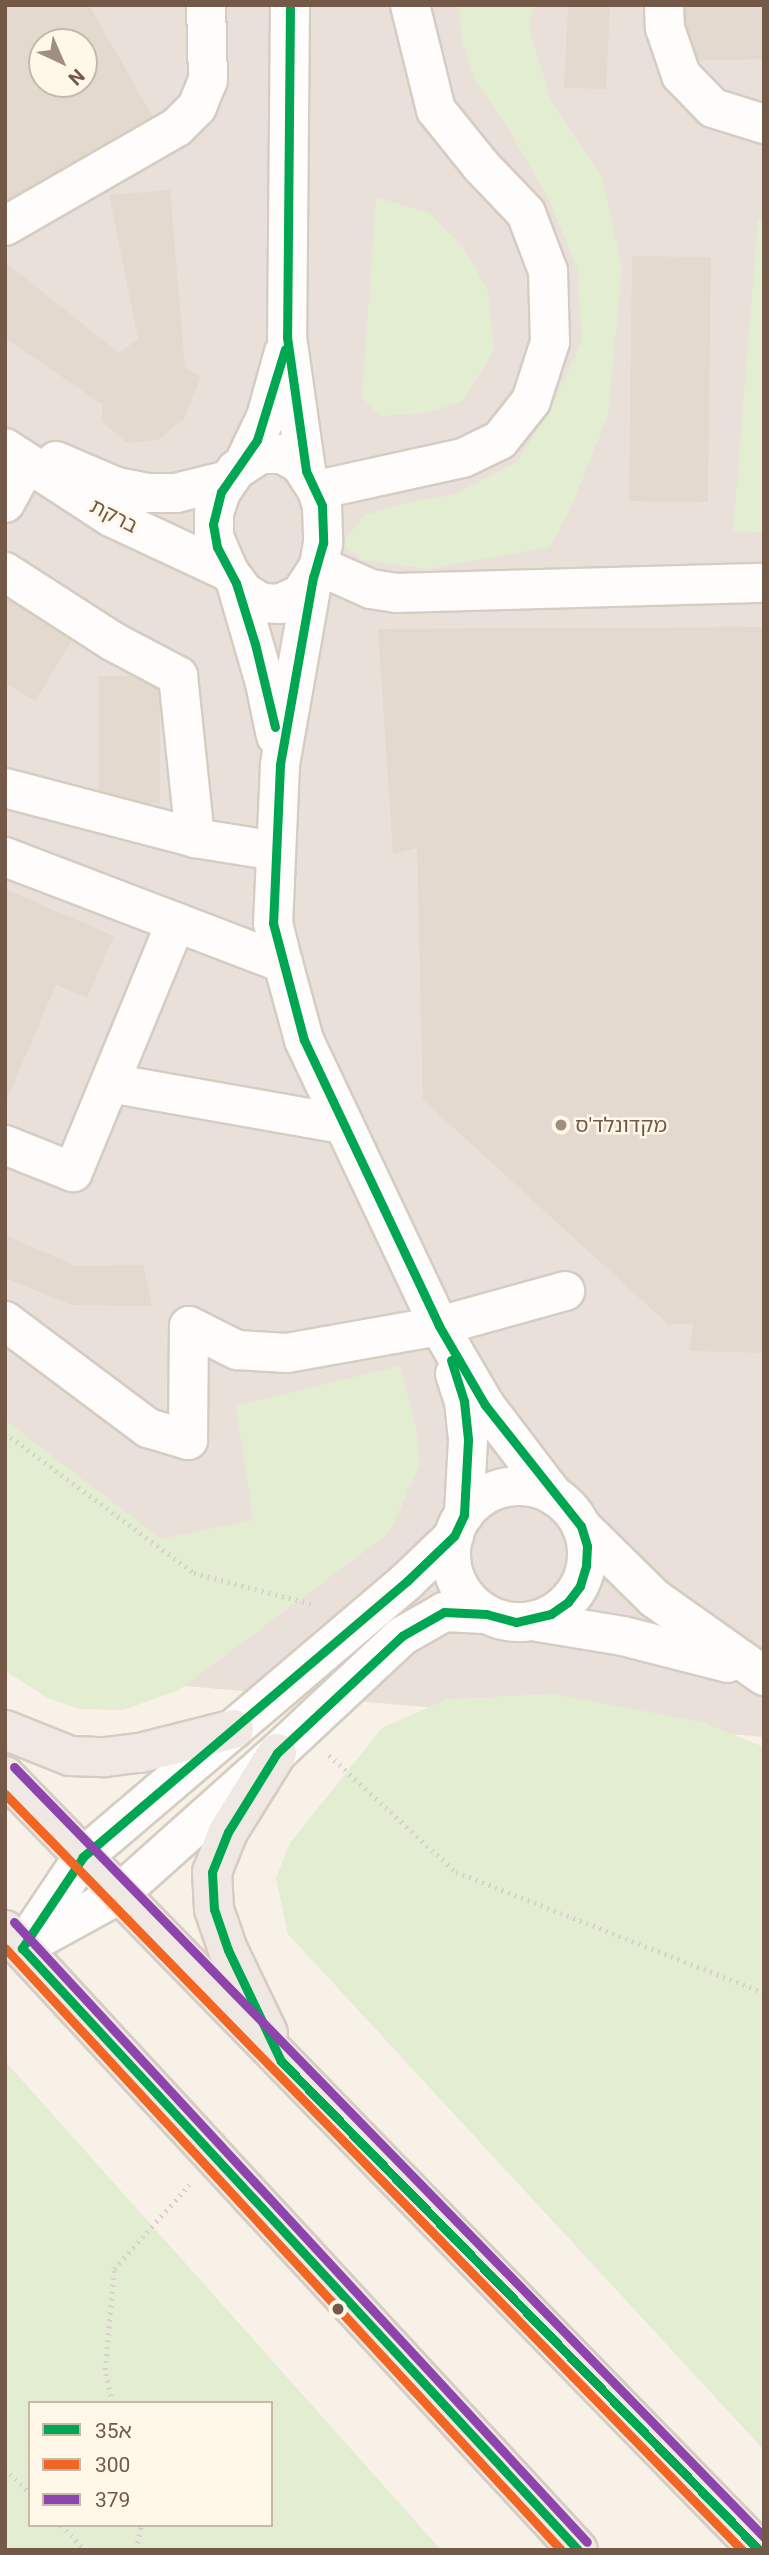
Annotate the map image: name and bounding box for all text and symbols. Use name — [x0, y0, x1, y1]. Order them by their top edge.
north arrow — [28, 28, 98, 98]
text: N — [64, 64, 89, 90]
street label: ברקת — [86, 493, 142, 539]
place label: מקדונלד'ס — [575, 1112, 667, 1138]
marker: מקדונלד'ס — [553, 1117, 569, 1133]
unlabelled marker — [331, 2302, 345, 2316]
legend — [28, 2401, 273, 2527]
text: 35א — [95, 2419, 132, 2443]
text: 300 — [95, 2453, 130, 2477]
text: 379 — [95, 2488, 130, 2512]

